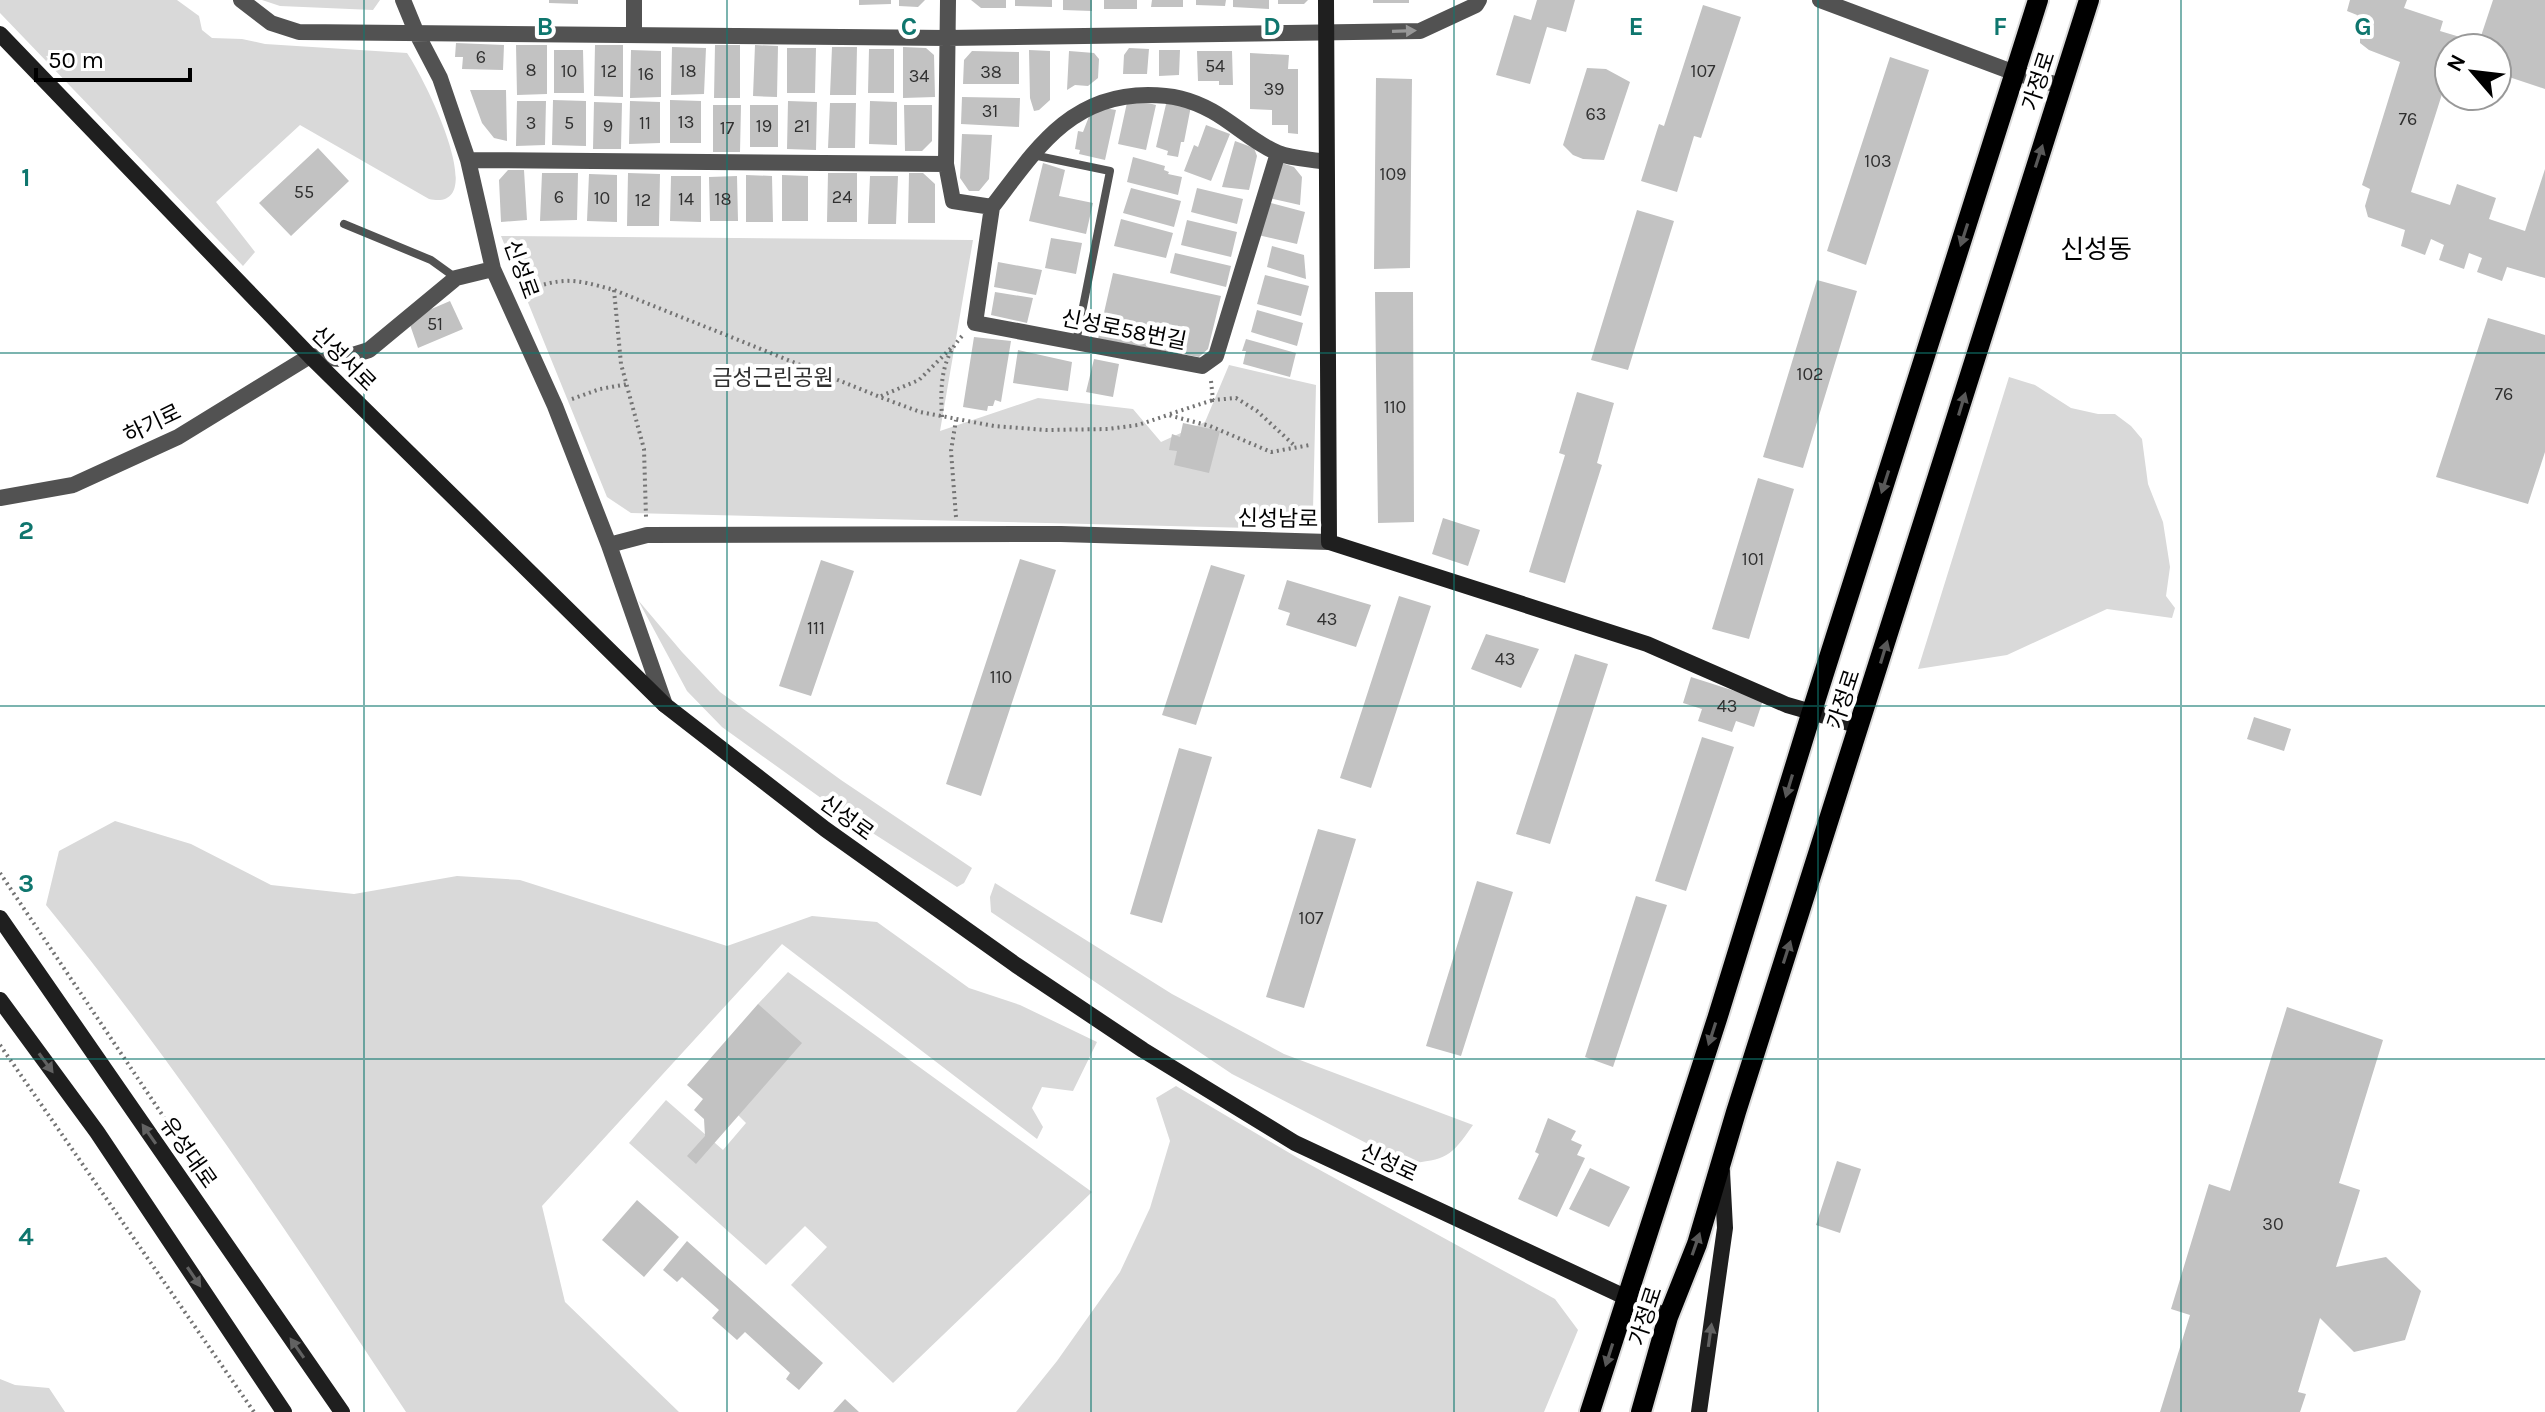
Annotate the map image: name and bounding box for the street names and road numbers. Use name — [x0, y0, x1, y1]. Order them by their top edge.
street label: 가정로 — [2017, 48, 2061, 114]
street label: 신성로 — [498, 236, 544, 302]
street label: 신성로58번길 — [1059, 305, 1189, 355]
street label: 신성서로 — [305, 321, 381, 397]
street label: 하기로 — [119, 399, 185, 449]
street label: 신성남로 — [1237, 505, 1319, 533]
street label: 가정로 — [1822, 666, 1866, 732]
street label: 신성로 — [814, 789, 879, 846]
street label: 유성대로 — [154, 1112, 222, 1193]
street label: 신성로 — [1356, 1138, 1422, 1188]
street label: 가정로 — [1624, 1283, 1668, 1349]

